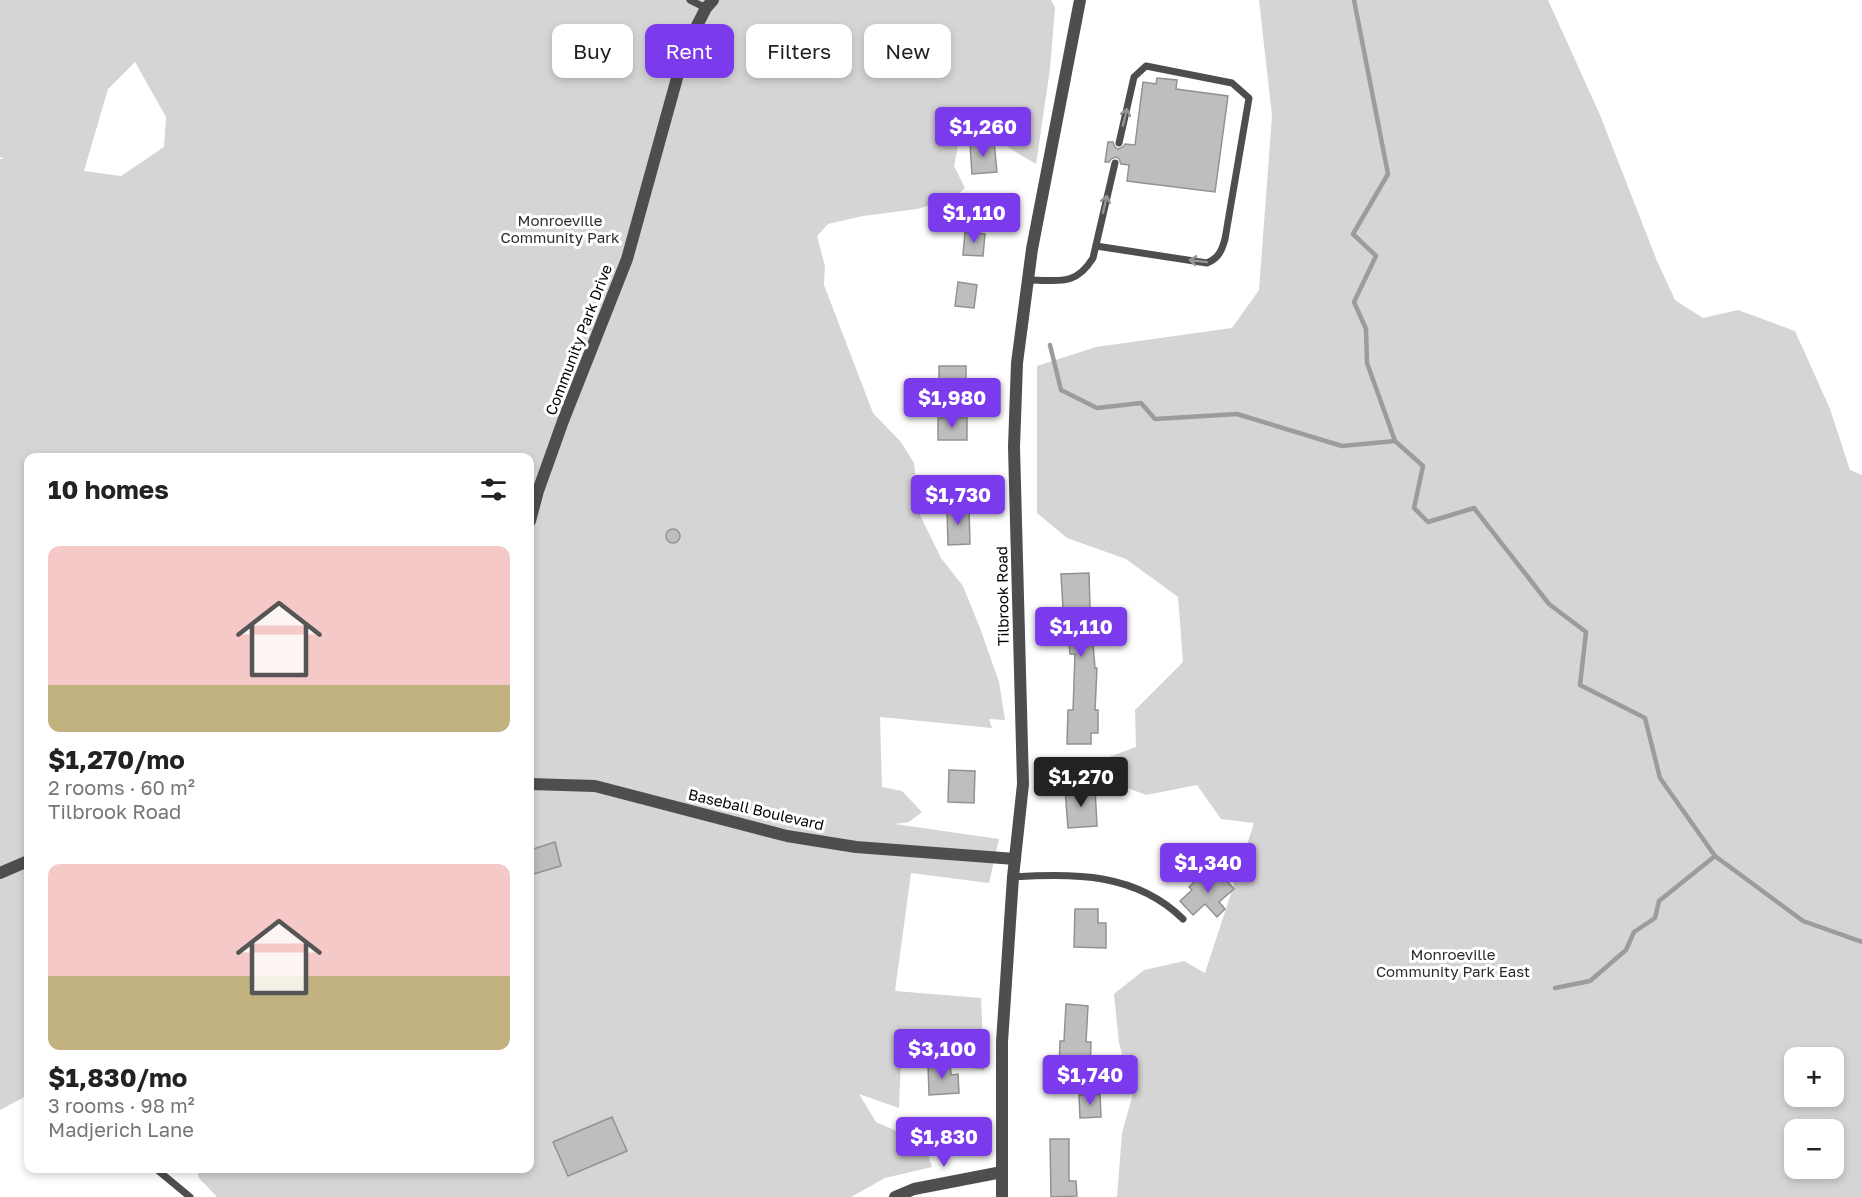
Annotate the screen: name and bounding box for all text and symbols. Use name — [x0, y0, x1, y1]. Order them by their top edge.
chip: Buy — [552, 24, 633, 78]
chip: Rent — [645, 24, 734, 78]
chip: Filters — [746, 24, 852, 78]
chip: New — [864, 24, 951, 78]
pin: $1,260 — [934, 107, 1032, 158]
one-way arrow — [1119, 108, 1131, 127]
text: $1,260 — [949, 114, 1017, 138]
pin: $1,110 — [925, 193, 1023, 244]
one-way arrow — [1100, 195, 1112, 214]
text: $1,110 — [942, 200, 1006, 224]
park label: Monroeville Community Park — [501, 211, 620, 246]
one-way arrow — [1188, 255, 1208, 266]
street label: Community Park Drive — [541, 261, 615, 418]
pin: $1,980 — [903, 378, 1001, 429]
text: $1,980 — [918, 385, 986, 409]
icon: filters — [477, 473, 510, 506]
text: 10 homes — [48, 474, 169, 505]
pin: $1,730 — [909, 475, 1007, 526]
text: $1,730 — [925, 482, 991, 506]
street label: Tilbrook Road — [992, 546, 1012, 646]
icon: home — [225, 585, 333, 693]
pin: $1,110 — [1032, 607, 1130, 658]
text: $1,110 — [1049, 614, 1113, 638]
text: $1,270/mo — [48, 744, 185, 775]
pin: $1,270 — [1032, 757, 1130, 808]
text: $1,270 — [1048, 764, 1114, 788]
text: 2 rooms · 60 m² — [48, 775, 195, 799]
street label: Baseball Boulevard — [687, 785, 826, 833]
text: Tilbrook Road — [48, 799, 181, 823]
pin: $1,340 — [1159, 843, 1257, 894]
text: $1,340 — [1174, 850, 1242, 874]
icon: home — [225, 903, 333, 1011]
park label: Monroeville Community Park East — [1376, 945, 1530, 980]
pin: $3,100 — [893, 1029, 991, 1080]
text: $3,100 — [908, 1036, 976, 1060]
map controls — [1784, 1047, 1844, 1179]
button: + — [1784, 1047, 1844, 1107]
pin: $1,740 — [1041, 1055, 1139, 1106]
text: $1,830/mo — [48, 1062, 187, 1093]
text: $1,740 — [1057, 1062, 1123, 1086]
text: 3 rooms · 98 m² — [48, 1093, 195, 1117]
text: Madjerich Lane — [48, 1117, 194, 1141]
pin: $1,830 — [895, 1117, 993, 1168]
button: − — [1784, 1119, 1844, 1179]
text: $1,830 — [910, 1124, 978, 1148]

